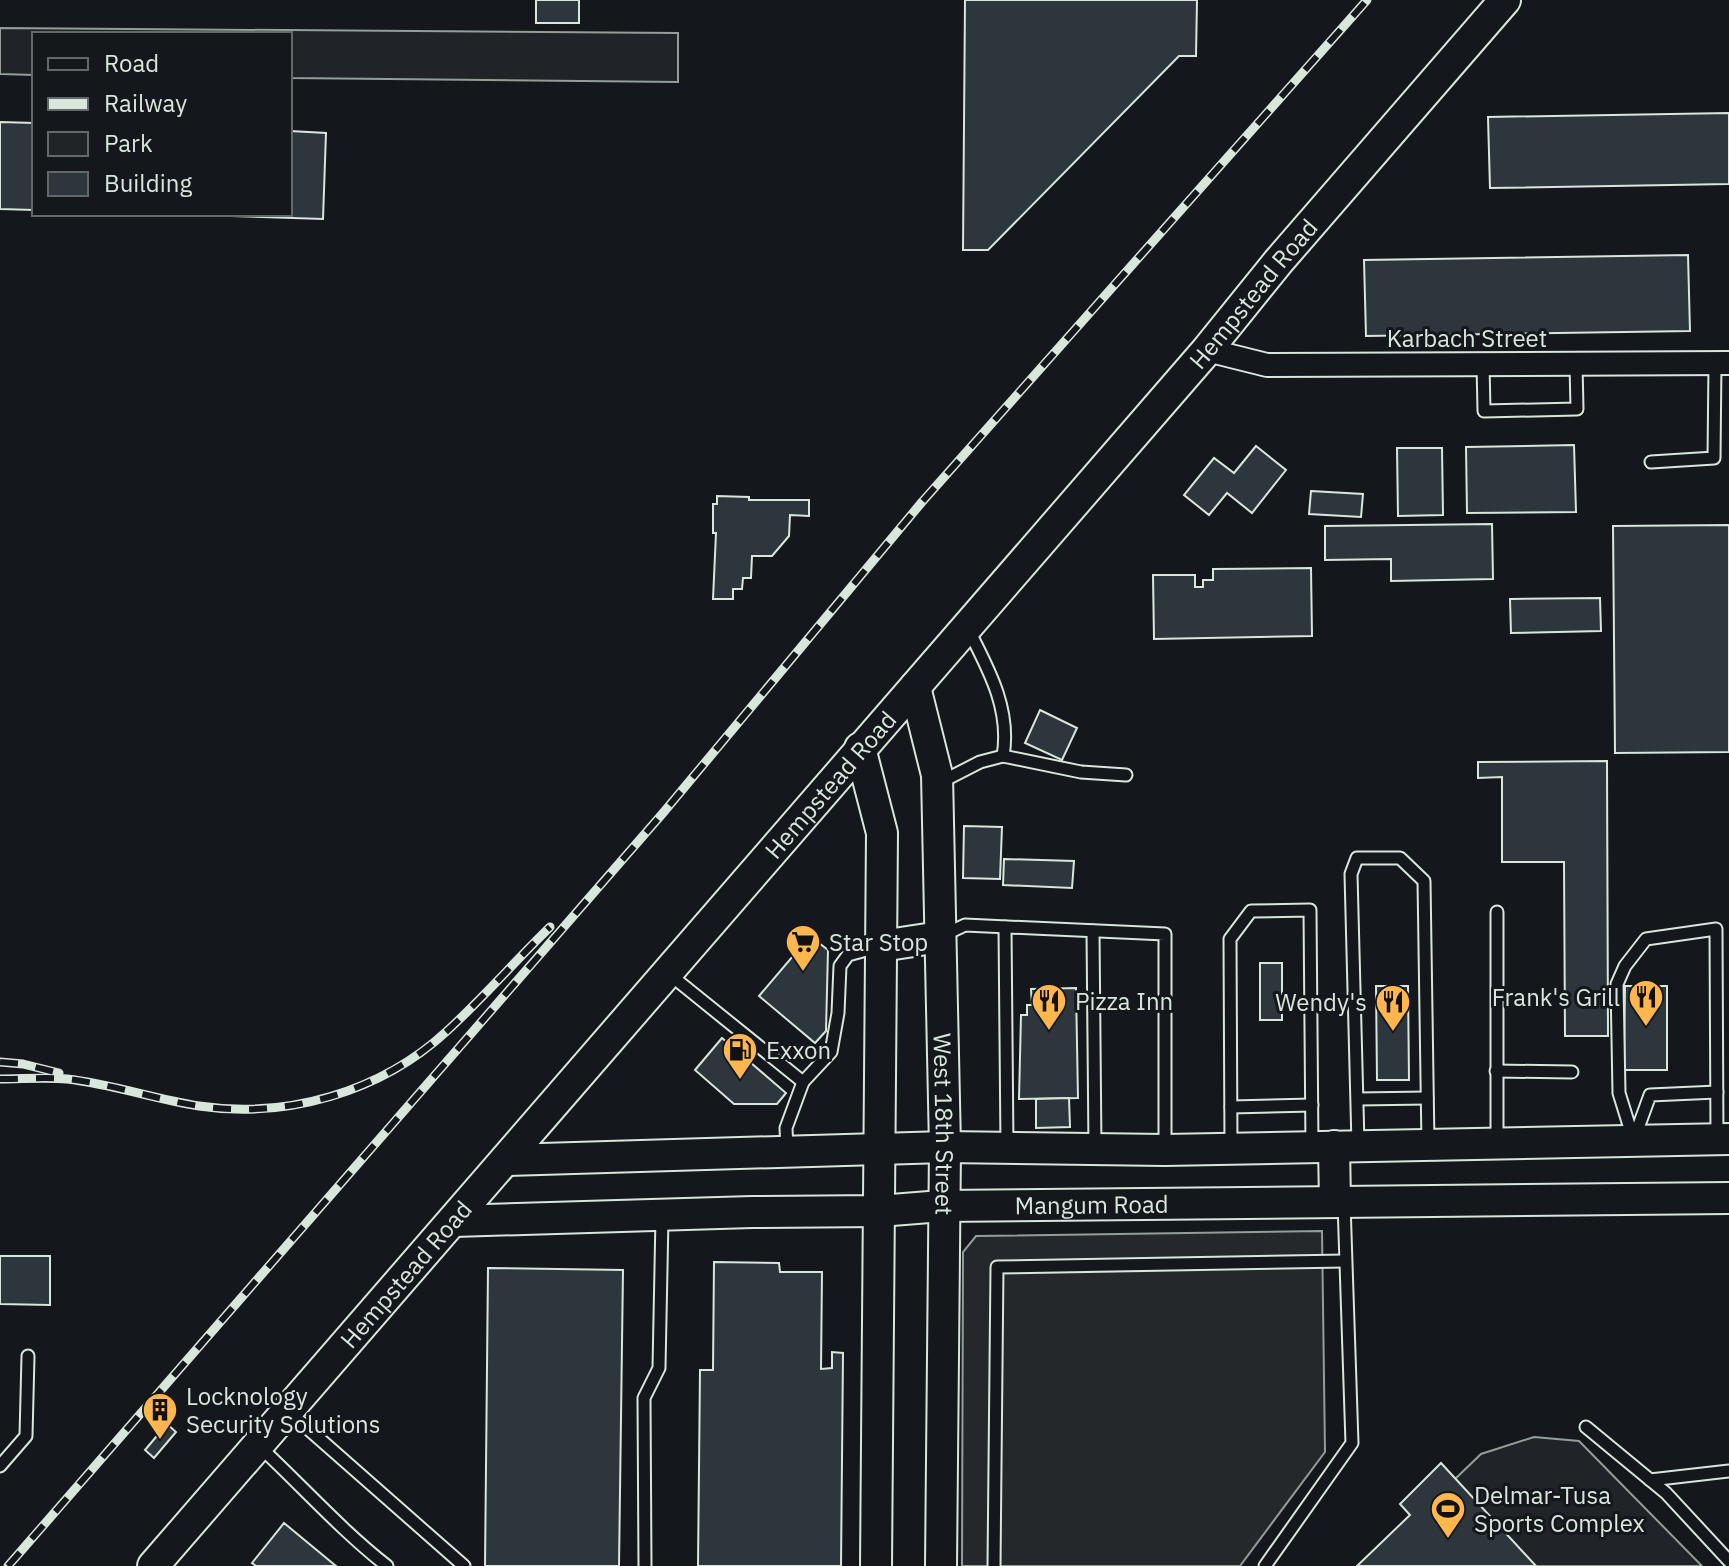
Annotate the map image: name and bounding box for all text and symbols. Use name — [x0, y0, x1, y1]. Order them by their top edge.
legend — [32, 32, 292, 216]
text: Road — [104, 47, 159, 79]
text: Railway — [104, 87, 187, 119]
text: Park — [104, 127, 153, 159]
text: Building — [104, 167, 192, 199]
street label: Hempstead Road — [1182, 212, 1325, 376]
street label: Karbach Street — [1387, 322, 1547, 354]
street label: Hempstead Road — [757, 704, 903, 865]
supermarket icon: Star Stop — [784, 923, 822, 973]
place label: Star Stop — [829, 926, 928, 958]
restaurant icon: Frank's Grill — [1627, 978, 1665, 1028]
place label: Frank's Grill — [1492, 981, 1620, 1013]
restaurant icon: Pizza Inn — [1030, 982, 1068, 1032]
restaurant icon: Wendy's — [1374, 983, 1412, 1033]
place label: Pizza Inn — [1075, 985, 1173, 1017]
place label: Wendy's — [1275, 986, 1367, 1018]
fuel station icon: Exxon — [721, 1031, 759, 1081]
street label: West 18th Street — [927, 1033, 961, 1216]
place label: Exxon — [766, 1034, 831, 1066]
street label: Mangum Road — [1014, 1188, 1169, 1221]
street label: Hempstead Road — [333, 1194, 479, 1355]
place label: Locknology Security Solutions — [186, 1380, 380, 1440]
building icon: Locknology Security Solutions — [141, 1391, 179, 1441]
place label: Delmar-Tusa Sports Complex — [1474, 1479, 1645, 1539]
sports icon: Delmar-Tusa Sports Complex — [1429, 1490, 1467, 1540]

